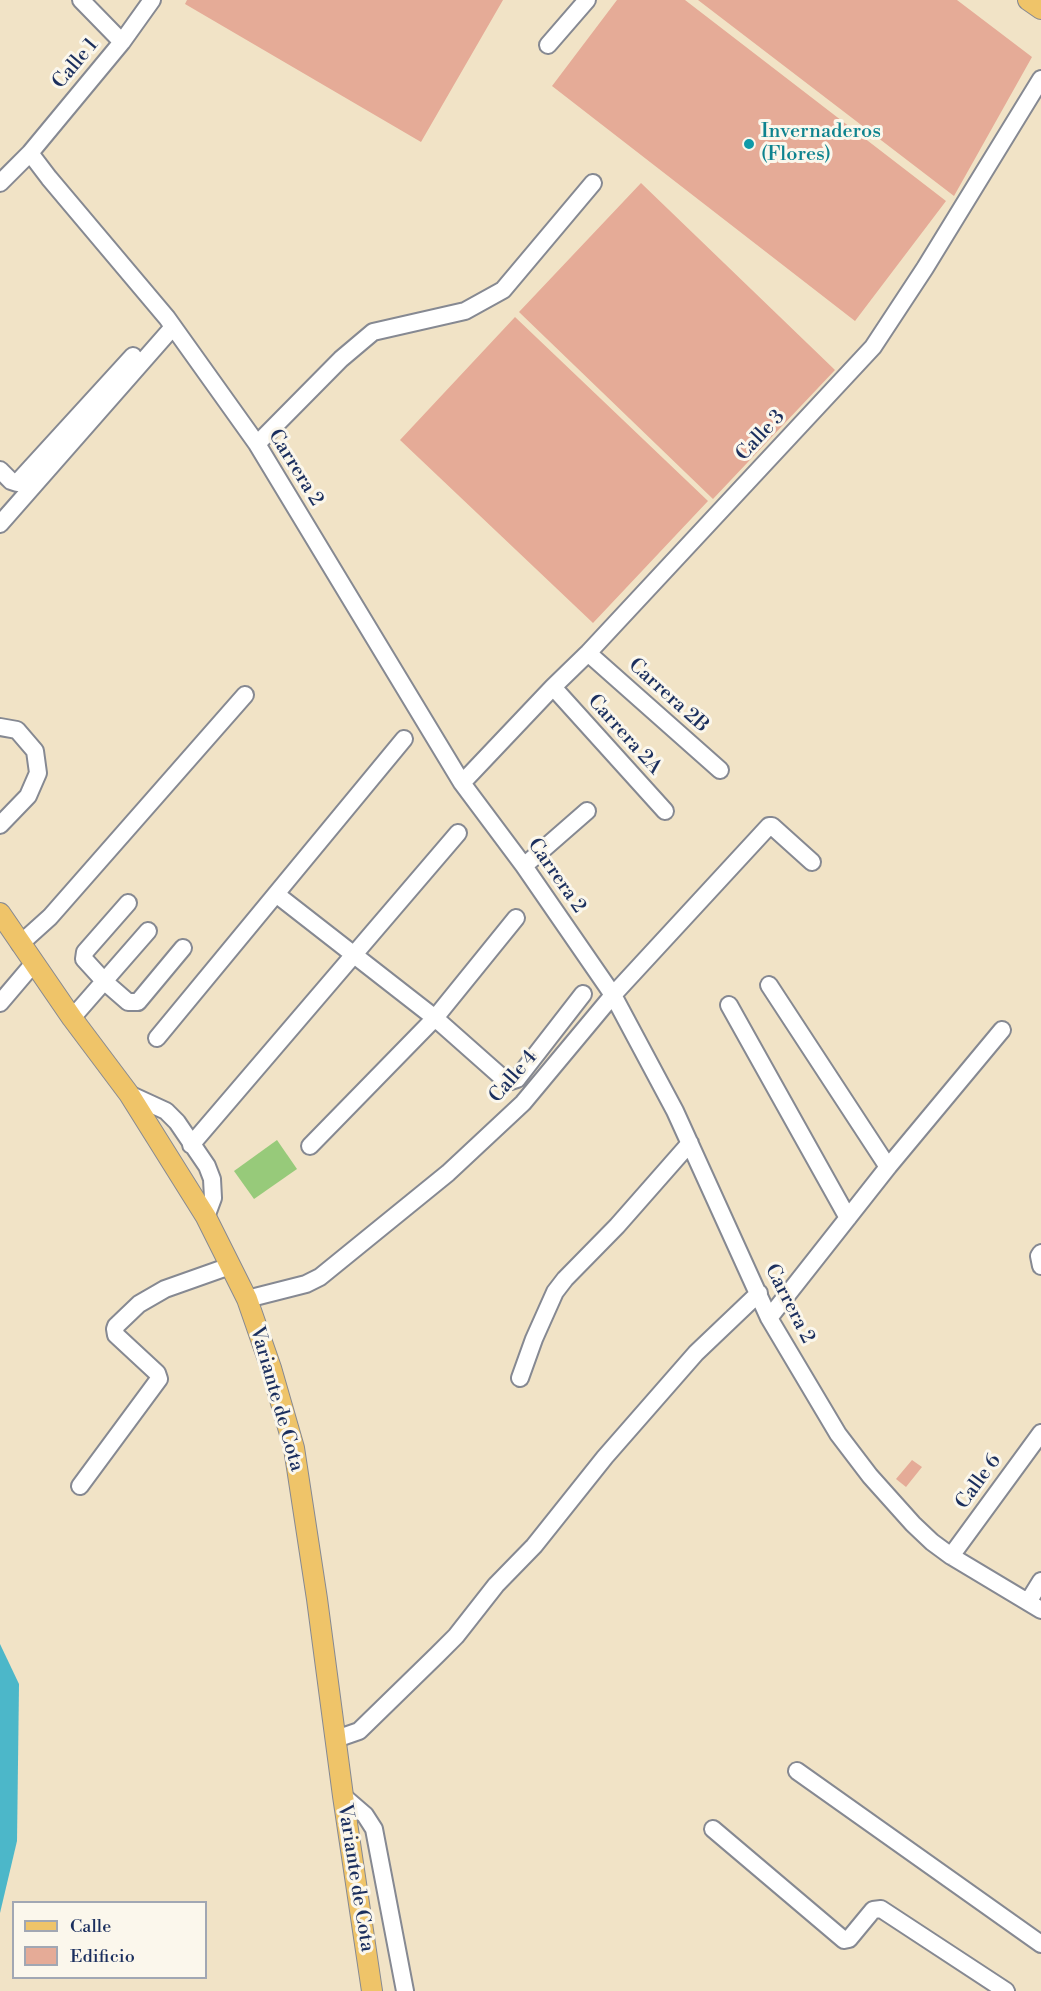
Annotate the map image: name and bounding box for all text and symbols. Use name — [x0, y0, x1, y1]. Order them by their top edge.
street label: Calle 1 — [48, 34, 104, 94]
place label: Invernaderos (Flores) — [761, 120, 881, 167]
marker: Invernaderos (Flores) — [742, 137, 756, 151]
street label: Calle 3 — [731, 406, 791, 466]
street label: Carrera 2 — [262, 425, 328, 511]
street label: Carrera 2B — [623, 654, 713, 738]
street label: Carrera 2A — [582, 690, 666, 780]
street label: Carrera 2 — [522, 834, 590, 918]
street label: Calle 4 — [485, 1046, 543, 1108]
street label: Carrera 2 — [759, 1260, 819, 1348]
street label: Variante de Cota — [244, 1324, 308, 1474]
street label: Calle 6 — [951, 1450, 1007, 1514]
street label: Variante de Cota — [331, 1802, 379, 1954]
legend — [12, 1901, 207, 1979]
text: Calle — [70, 1915, 111, 1938]
text: Edificio — [70, 1945, 135, 1968]

